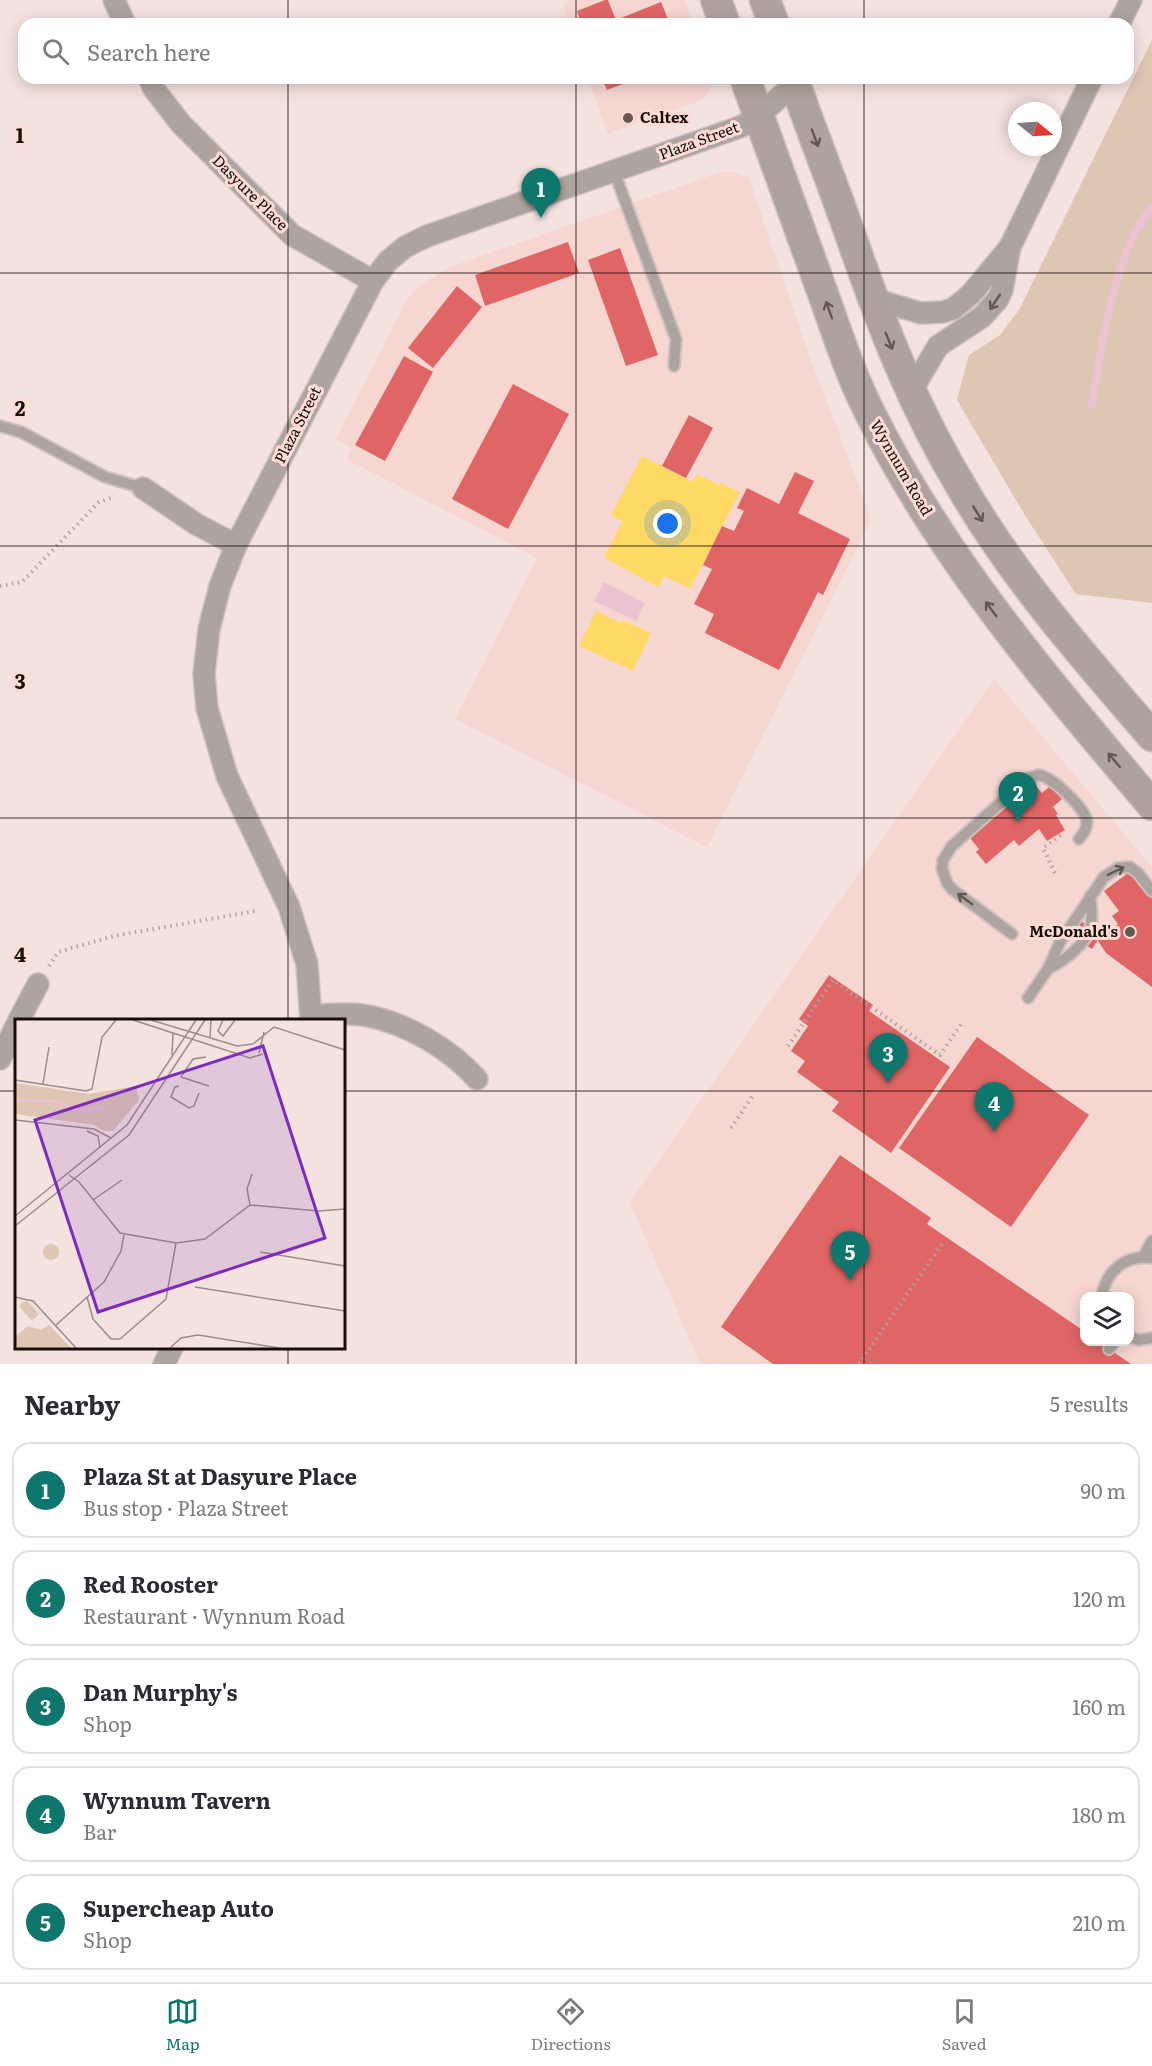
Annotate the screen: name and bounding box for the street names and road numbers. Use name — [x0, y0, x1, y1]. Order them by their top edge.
street label: Plaza Street — [655, 115, 742, 165]
street label: Dasyure Place — [208, 149, 294, 235]
street label: Plaza Street — [267, 382, 326, 467]
street label: Wynnum Road — [866, 415, 939, 519]

